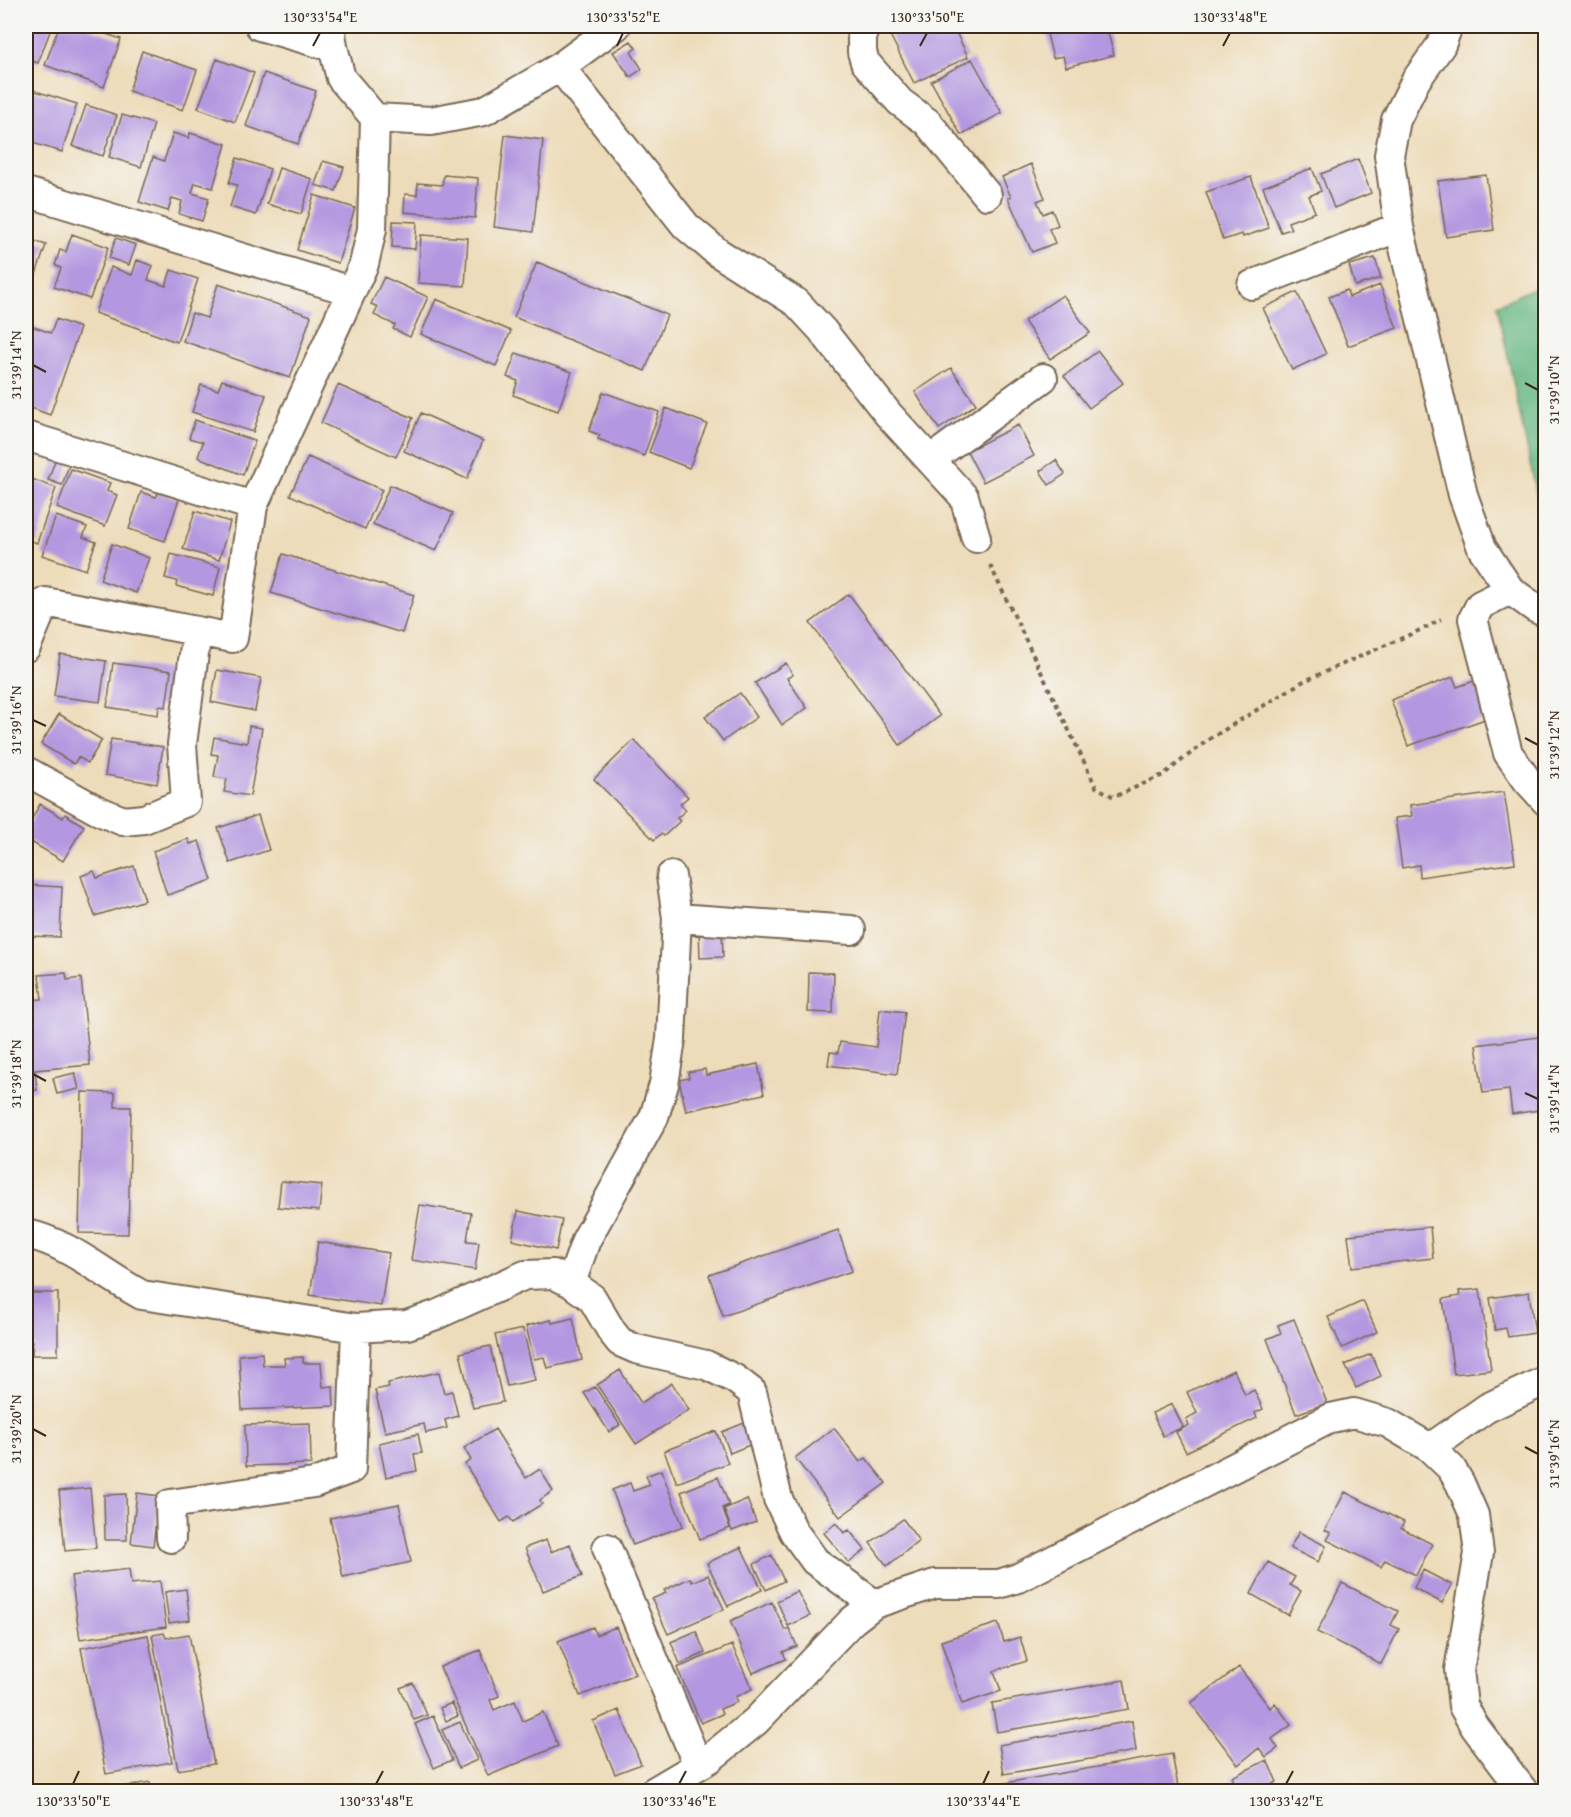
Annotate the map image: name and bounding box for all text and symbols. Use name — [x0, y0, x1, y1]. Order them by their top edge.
text: 130°33'54"E — [283, 6, 357, 27]
text: 130°33'52"E — [586, 6, 660, 27]
text: 130°33'50"E — [890, 6, 964, 27]
text: 130°33'48"E — [1193, 6, 1267, 27]
text: 31°39'14"N — [5, 330, 26, 399]
text: 31°39'10"N — [1543, 355, 1564, 424]
text: 31°39'16"N — [5, 685, 26, 754]
text: 31°39'12"N — [1543, 710, 1564, 779]
text: 31°39'18"N — [5, 1039, 26, 1108]
text: 31°39'14"N — [1543, 1064, 1564, 1133]
text: 31°39'20"N — [5, 1394, 26, 1463]
text: 31°39'16"N — [1543, 1419, 1564, 1488]
text: 130°33'50"E — [36, 1790, 110, 1811]
text: 130°33'48"E — [339, 1790, 413, 1811]
text: 130°33'46"E — [642, 1790, 716, 1811]
text: 130°33'44"E — [946, 1790, 1020, 1811]
text: 130°33'42"E — [1249, 1790, 1323, 1811]

